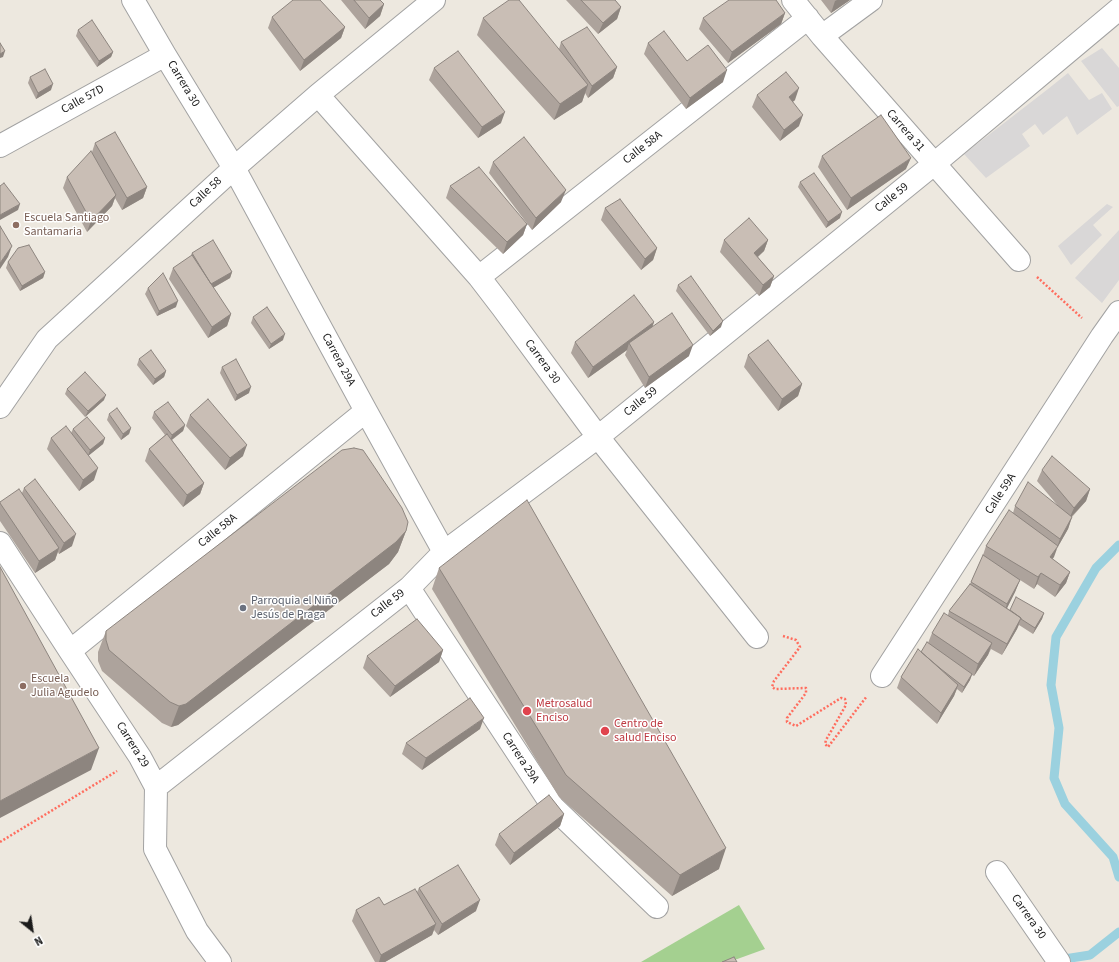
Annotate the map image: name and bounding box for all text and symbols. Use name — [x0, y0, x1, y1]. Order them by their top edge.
street label: Carrera 30 — [164, 58, 202, 110]
street label: Calle 57D — [59, 82, 107, 118]
street label: Carrera 31 — [883, 107, 927, 155]
street label: Calle 58A — [621, 128, 665, 168]
street label: Calle 58 — [187, 174, 225, 212]
street label: Calle 59 — [872, 180, 912, 216]
place label: Escuela Santiago Santamaria — [24, 211, 109, 239]
marker: Escuela Santiago Santamaria — [11, 220, 21, 230]
street label: Carrera 29A — [318, 331, 358, 389]
street label: Carrera 30 — [521, 337, 563, 387]
street label: Calle 59 — [621, 384, 661, 420]
street label: Calle 59A — [982, 471, 1020, 517]
street label: Calle 58A — [196, 511, 240, 551]
street label: Calle 59 — [368, 586, 408, 622]
place label: Parroquia el Niño Jesús de Praga — [251, 594, 338, 622]
marker: Parroquia el Niño Jesús de Praga — [238, 603, 248, 613]
place label: Escuela Julia Agudelo — [31, 672, 99, 700]
marker: Escuela Julia Agudelo — [18, 681, 28, 691]
place label: Metrosalud Enciso — [536, 697, 592, 725]
marker: Metrosalud Enciso — [521, 705, 533, 717]
place label: Centro de salud Enciso — [614, 717, 677, 745]
street label: Carrera 29 — [112, 719, 152, 771]
marker: Centro de salud Enciso — [599, 725, 611, 737]
street label: Carrera 29A — [498, 730, 542, 786]
street label: Carrera 30 — [1007, 892, 1049, 942]
north arrow — [12, 910, 52, 950]
text: N — [31, 932, 45, 949]

